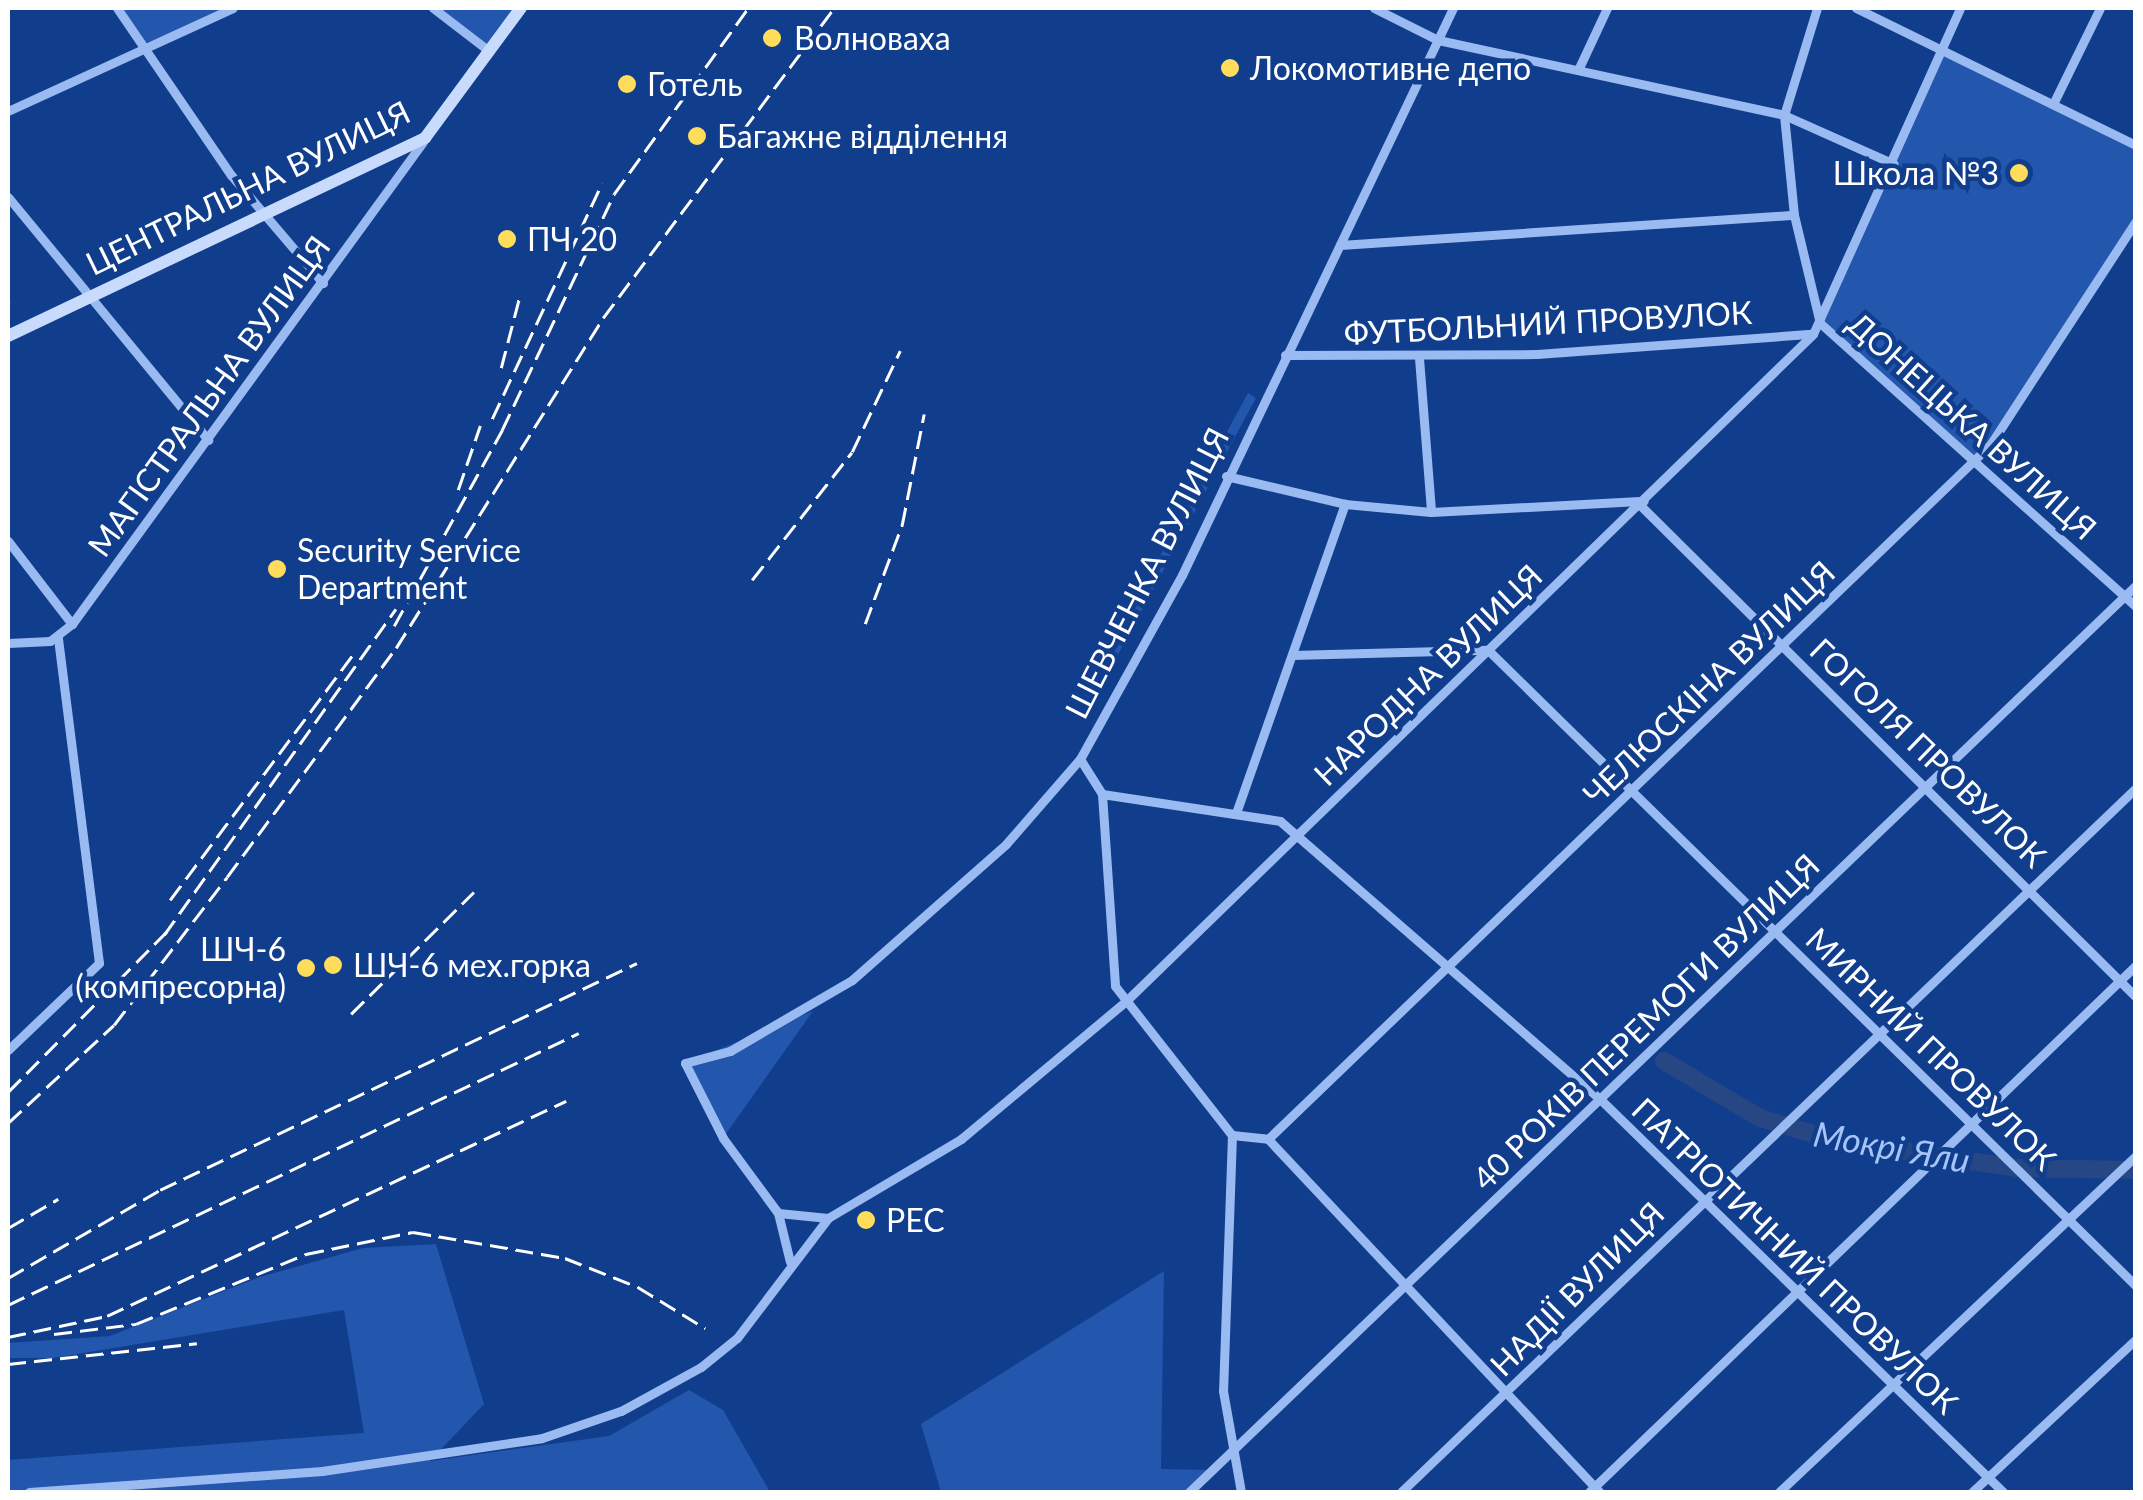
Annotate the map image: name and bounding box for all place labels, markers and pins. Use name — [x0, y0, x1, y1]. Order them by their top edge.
place label: Волноваха — [794, 19, 951, 57]
marker: Волноваха — [759, 25, 785, 51]
place label: Локомотивне депо — [1250, 49, 1531, 87]
marker: Локомотивне депо — [1219, 57, 1241, 79]
place label: Готель — [647, 65, 743, 103]
marker: Готель — [616, 73, 638, 95]
place label: Багажне відділення — [717, 117, 1008, 155]
marker: Багажне відділення — [686, 125, 708, 147]
place label: Школа №3 — [1833, 154, 1999, 192]
marker: Школа №3 — [2008, 162, 2030, 184]
place label: ПЧ 20 — [527, 220, 617, 258]
marker: ПЧ 20 — [496, 228, 518, 250]
place label: Security Service Department — [297, 532, 522, 607]
marker: Security Service Department — [266, 558, 288, 580]
place label: ШЧ-6 (компресорна) — [75, 931, 286, 1006]
place label: ШЧ-6 мех.горка — [353, 946, 591, 984]
marker: ШЧ-6 мех.горка — [322, 954, 344, 976]
marker: ШЧ-6 (компресорна) — [295, 957, 317, 979]
place label: РЕС — [886, 1201, 945, 1239]
marker: РЕС — [855, 1209, 877, 1231]

